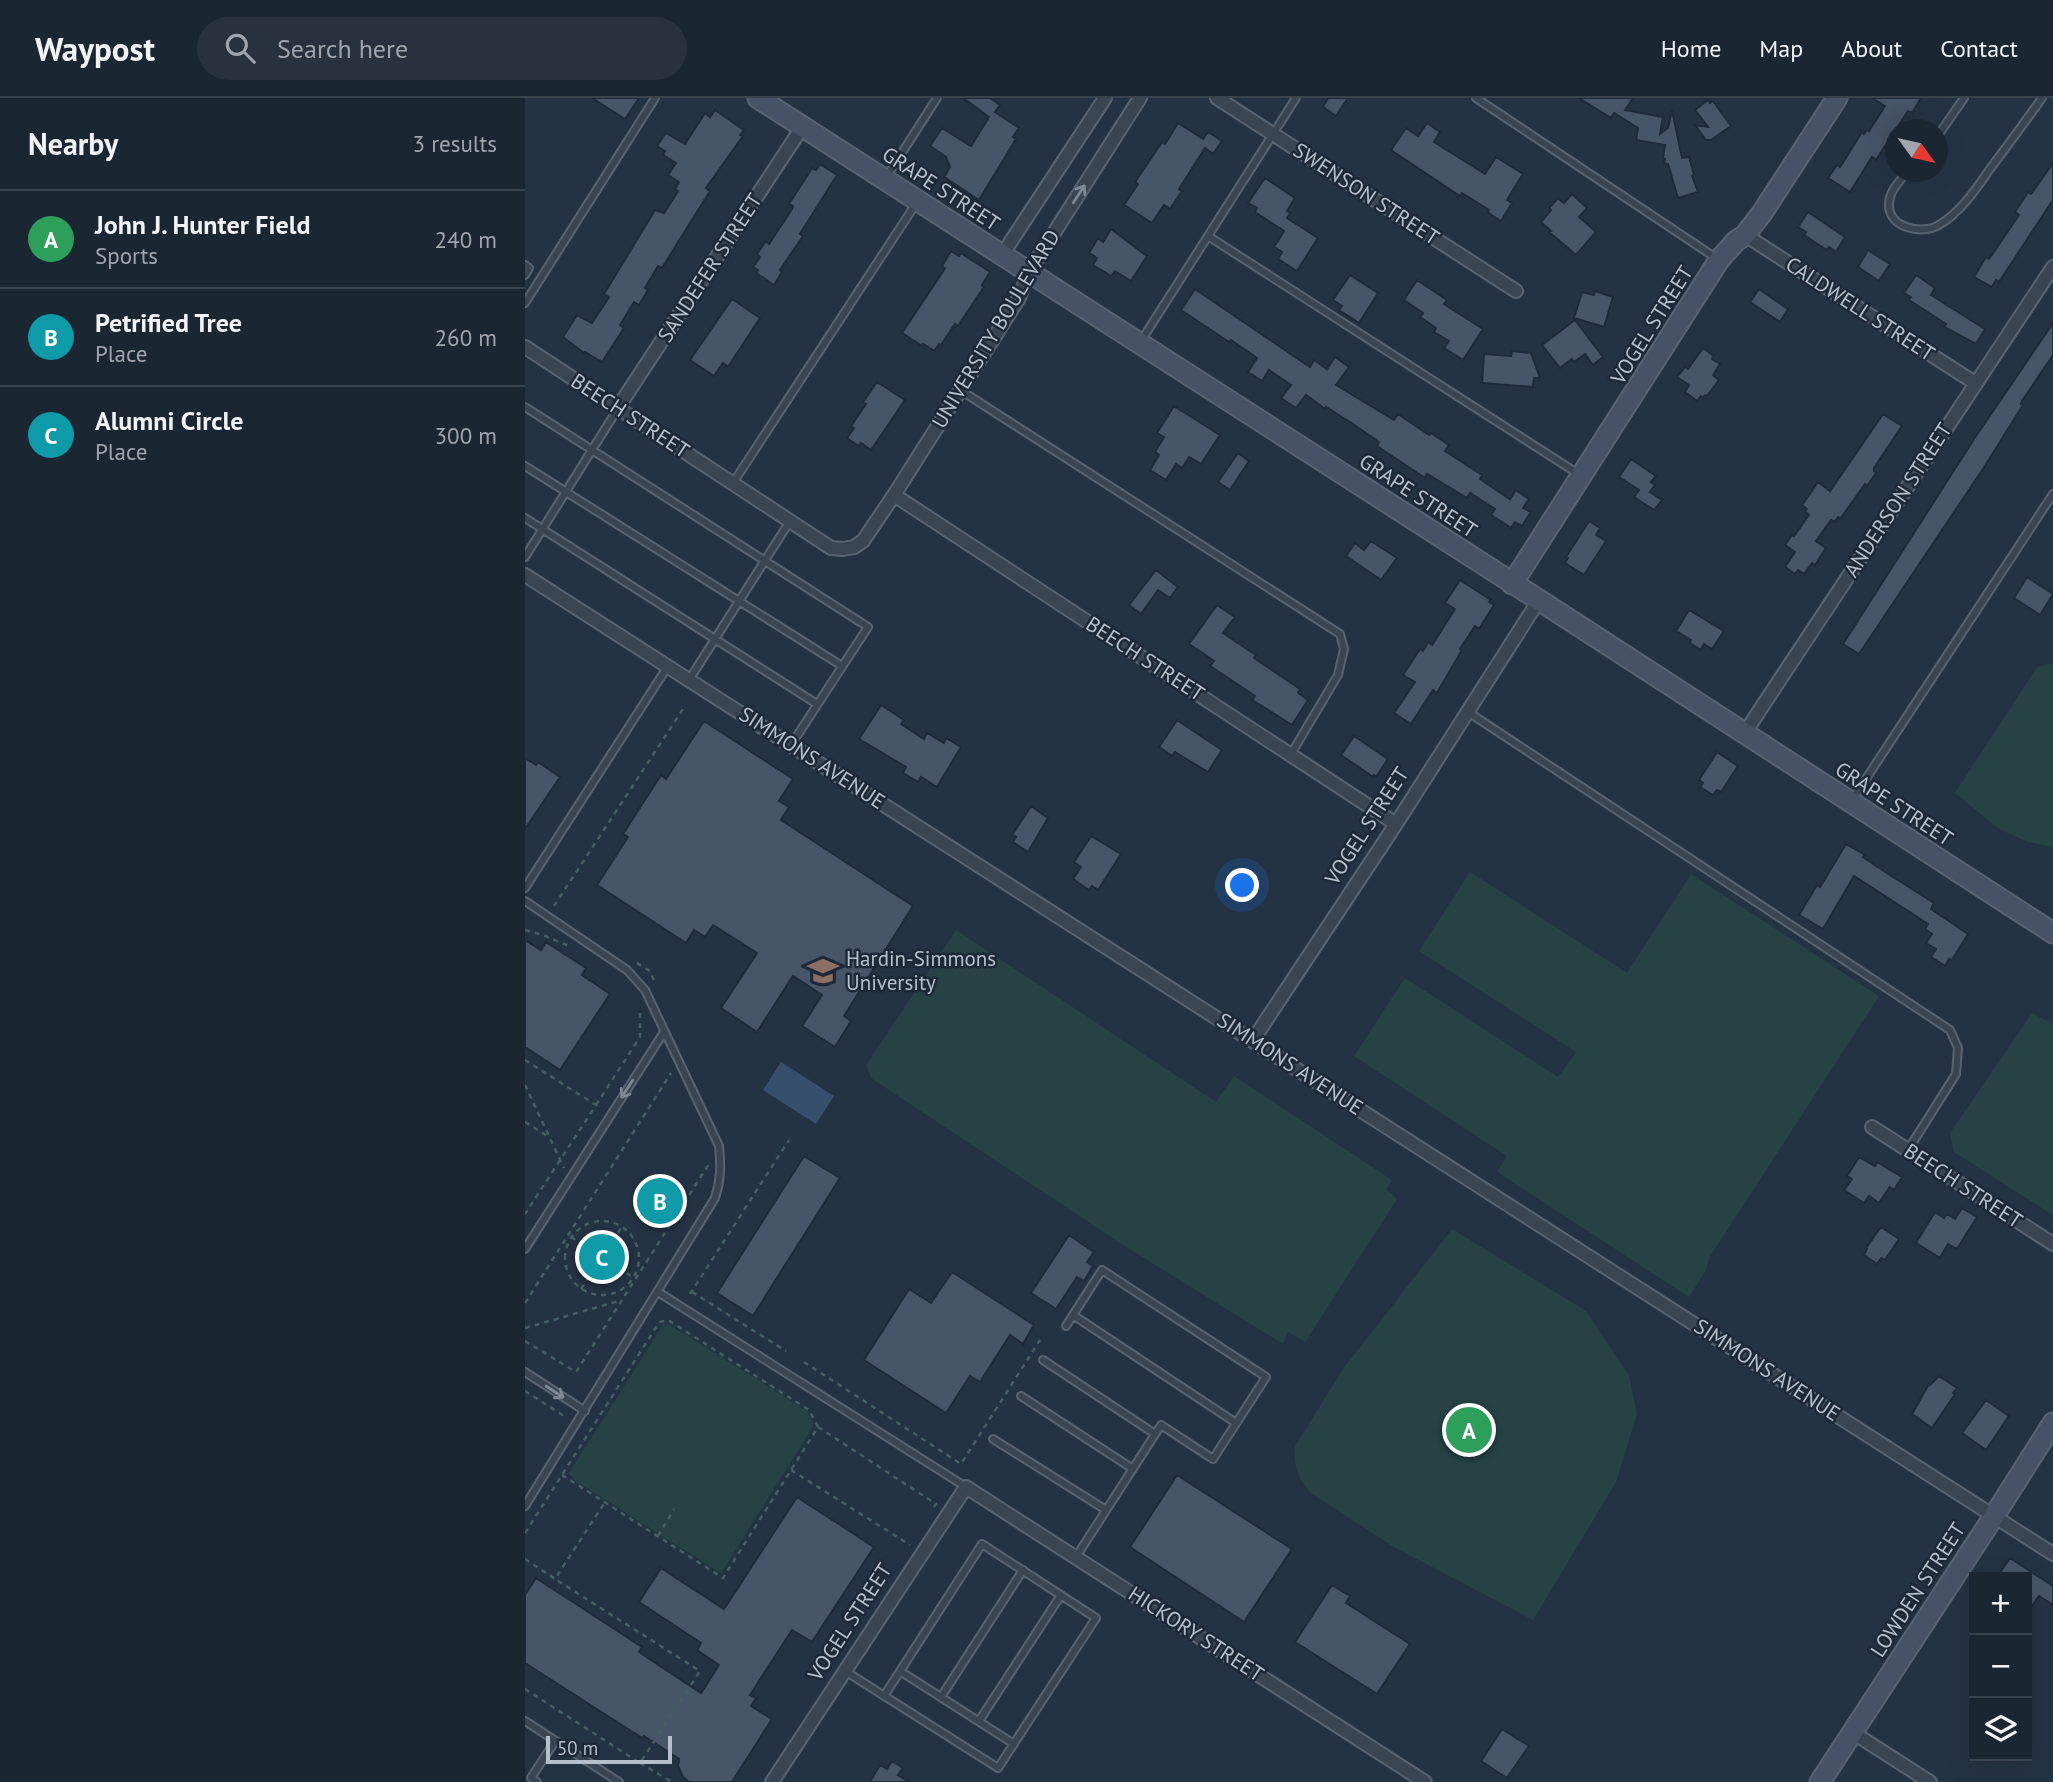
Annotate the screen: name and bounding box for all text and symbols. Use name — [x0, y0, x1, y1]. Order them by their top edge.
search box — [197, 17, 687, 80]
text: Waypost — [35, 27, 155, 70]
icon: search — [221, 29, 259, 67]
text: Search here — [277, 32, 408, 65]
text: Home — [1661, 33, 1721, 64]
text: Map — [1759, 33, 1803, 64]
text: About — [1841, 33, 1902, 64]
text: Contact — [1940, 33, 2018, 64]
north arrow — [1885, 119, 1948, 182]
text: Nearby — [28, 124, 118, 163]
text: 3 results — [413, 129, 497, 158]
street label: SWENSON STREET — [1288, 136, 1445, 251]
street label: GRAPE STREET — [877, 140, 1006, 237]
one-way arrow — [1072, 184, 1086, 204]
street label: SANDEFER STREET — [651, 188, 768, 347]
text: John J. Hunter Field — [95, 208, 310, 241]
street label: UNIVERSITY BOULEVARD — [926, 224, 1066, 433]
text: A — [44, 225, 58, 254]
text: 240 m — [435, 225, 497, 254]
text: Sports — [95, 241, 158, 270]
street label: CALDWELL STREET — [1781, 250, 1940, 367]
street label: VOGEL STREET — [1604, 260, 1699, 390]
text: Petrified Tree — [95, 306, 242, 339]
text: B — [44, 323, 58, 352]
text: 260 m — [435, 323, 497, 352]
text: Place — [95, 339, 148, 368]
street label: BEECH STREET — [566, 367, 695, 464]
text: Alumni Circle — [95, 404, 243, 437]
street label: ANDERSON STREET — [1838, 417, 1958, 582]
text: C — [45, 421, 57, 450]
text: 300 m — [435, 421, 497, 450]
text: Place — [95, 437, 148, 466]
street label: GRAPE STREET — [1354, 447, 1483, 544]
street label: BEECH STREET — [1081, 610, 1210, 707]
street label: SIMMONS AVENUE — [734, 700, 890, 815]
street label: GRAPE STREET — [1830, 755, 1959, 852]
street label: VOGEL STREET — [1318, 762, 1415, 890]
your location — [1225, 868, 1259, 902]
place label: Hardin-Simmons University — [846, 945, 996, 996]
school or university icon: Hardin-Simmons University — [806, 954, 840, 988]
street label: SIMMONS AVENUE — [1212, 1006, 1368, 1121]
one-way arrow — [620, 1079, 635, 1098]
street label: BEECH STREET — [1899, 1137, 2028, 1234]
pin: B — [637, 1175, 683, 1227]
pin: C — [579, 1231, 625, 1283]
street label: SIMMONS AVENUE — [1689, 1312, 1845, 1427]
one-way arrow — [545, 1384, 564, 1399]
pin: A — [1446, 1404, 1492, 1456]
street label: LOWDEN STREET — [1864, 1517, 1971, 1662]
street label: VOGEL STREET — [801, 1558, 898, 1686]
map controls — [1969, 1572, 2032, 1761]
button: + — [1969, 1572, 2032, 1635]
street label: HICKORY STREET — [1124, 1580, 1269, 1688]
button: − — [1969, 1635, 2032, 1698]
button: layers — [1969, 1698, 2032, 1761]
scale bar — [546, 1733, 672, 1765]
text: 50 m — [557, 1736, 598, 1760]

